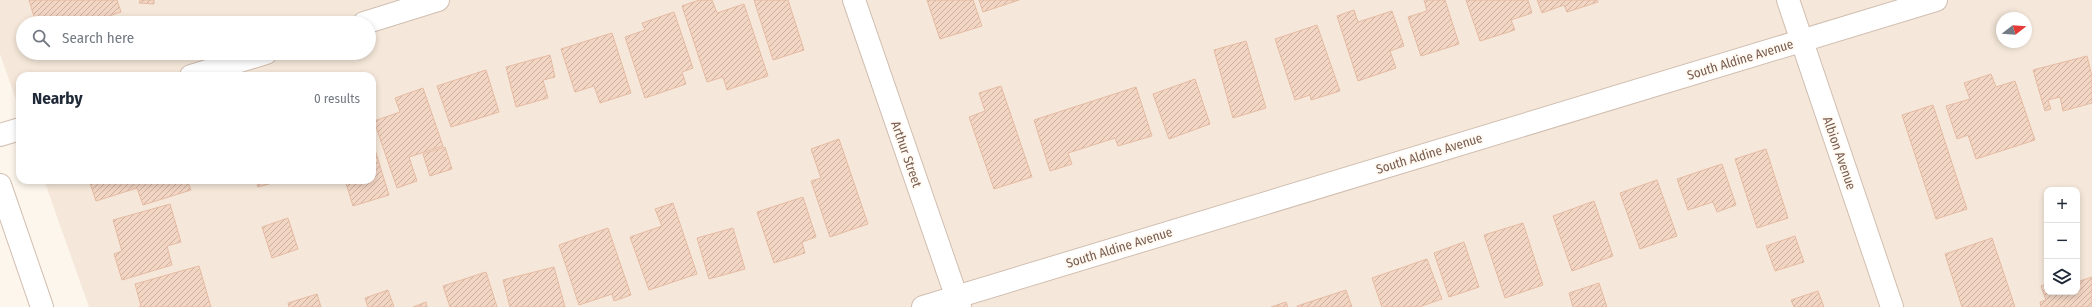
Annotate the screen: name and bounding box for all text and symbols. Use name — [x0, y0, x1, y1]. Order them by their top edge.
north arrow — [1996, 12, 2032, 48]
search box — [16, 16, 376, 60]
icon: search — [30, 27, 52, 49]
text: Search here — [62, 29, 134, 47]
street label: South Aldine Avenue — [1685, 36, 1795, 83]
text: Nearby — [32, 88, 83, 109]
text: 0 results — [314, 91, 360, 106]
street label: Albion Avenue — [1820, 115, 1859, 192]
street label: Arthur Street — [888, 119, 925, 190]
street label: South Aldine Avenue — [1374, 130, 1484, 177]
map controls — [2044, 187, 2080, 295]
button: + — [2044, 187, 2080, 223]
button: − — [2044, 223, 2080, 259]
street label: South Aldine Avenue — [1064, 224, 1174, 271]
button: layers — [2044, 259, 2080, 295]

